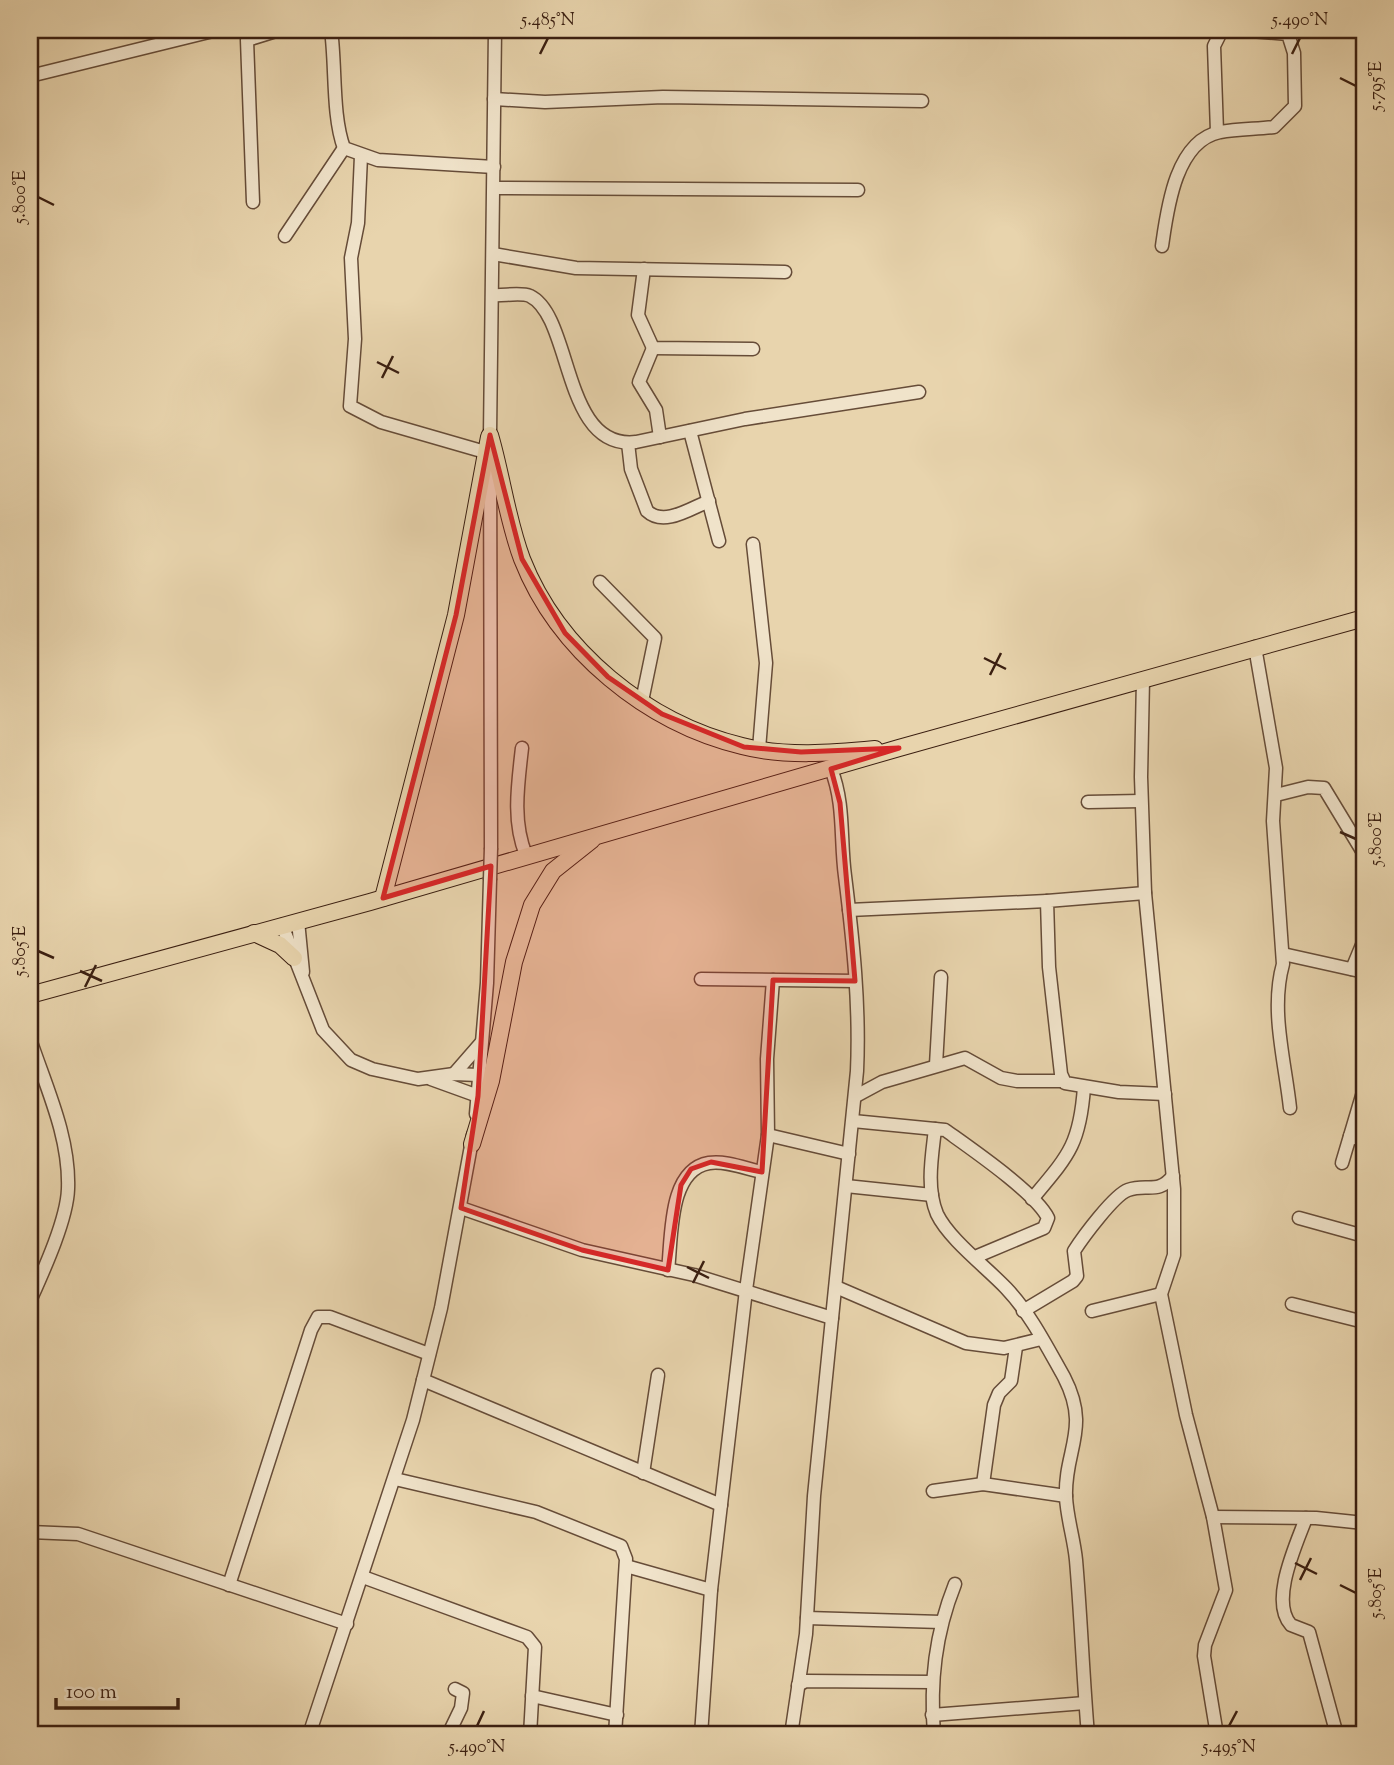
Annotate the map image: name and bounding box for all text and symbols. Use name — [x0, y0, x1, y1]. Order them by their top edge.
text: 5.485°N — [520, 8, 575, 34]
text: 5.490°N — [1271, 8, 1328, 34]
text: 5.795°E — [1364, 61, 1390, 112]
text: 5.800°E — [8, 170, 34, 225]
text: 5.800°E — [1364, 812, 1390, 867]
text: 5.805°E — [8, 925, 34, 977]
text: 5.805°E — [1364, 1567, 1390, 1619]
scale bar — [56, 1667, 178, 1711]
text: 100 m — [66, 1678, 117, 1708]
text: 5.490°N — [448, 1735, 505, 1761]
text: 5.495°N — [1201, 1735, 1256, 1761]

